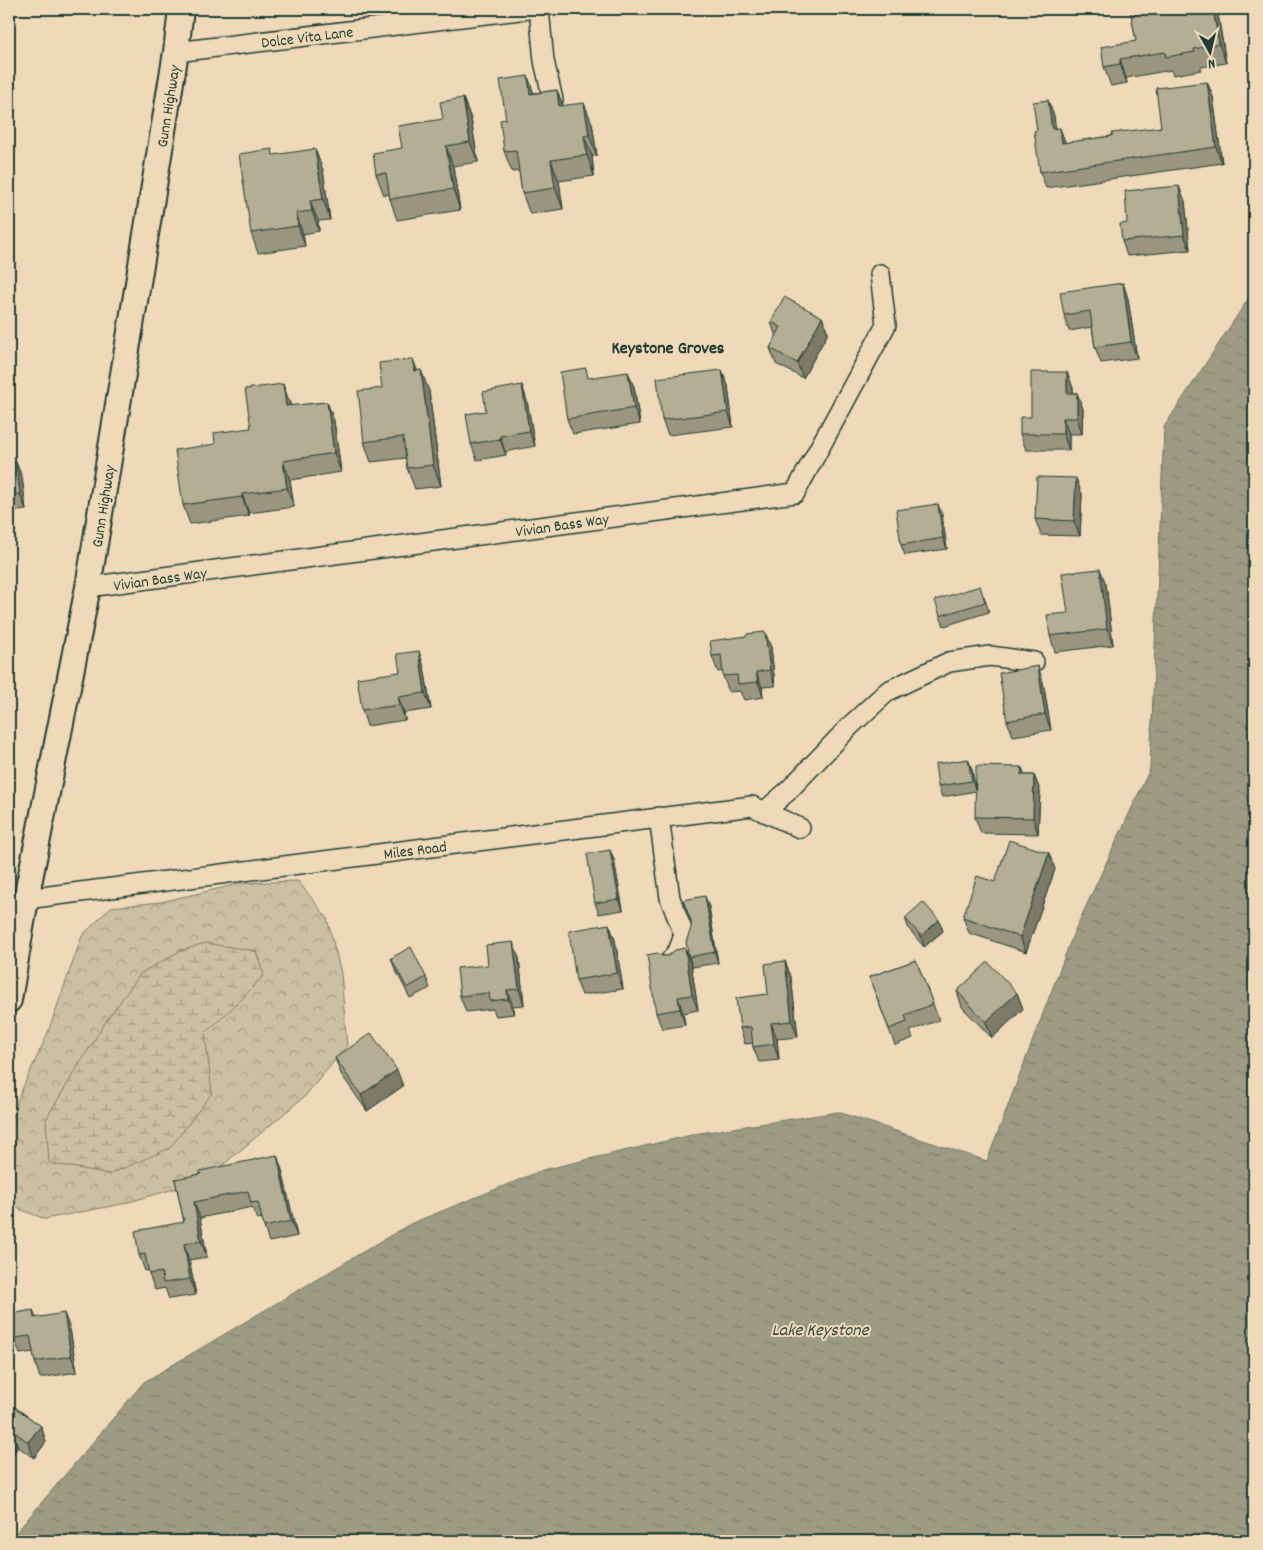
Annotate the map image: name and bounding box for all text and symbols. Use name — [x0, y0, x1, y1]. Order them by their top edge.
street label: Dolce Vita Lane — [260, 21, 355, 56]
north arrow — [1186, 28, 1236, 78]
text: N — [1207, 53, 1216, 73]
street label: Gunn Highway — [152, 63, 187, 149]
district label: Keystone Groves — [612, 337, 725, 362]
street label: Gunn Highway — [87, 463, 122, 549]
street label: Vivian Bass Way — [514, 508, 611, 544]
street label: Vivian Bass Way — [112, 562, 209, 598]
street label: Miles Road — [382, 836, 448, 867]
water label: Lake Keystone — [771, 1319, 870, 1344]

